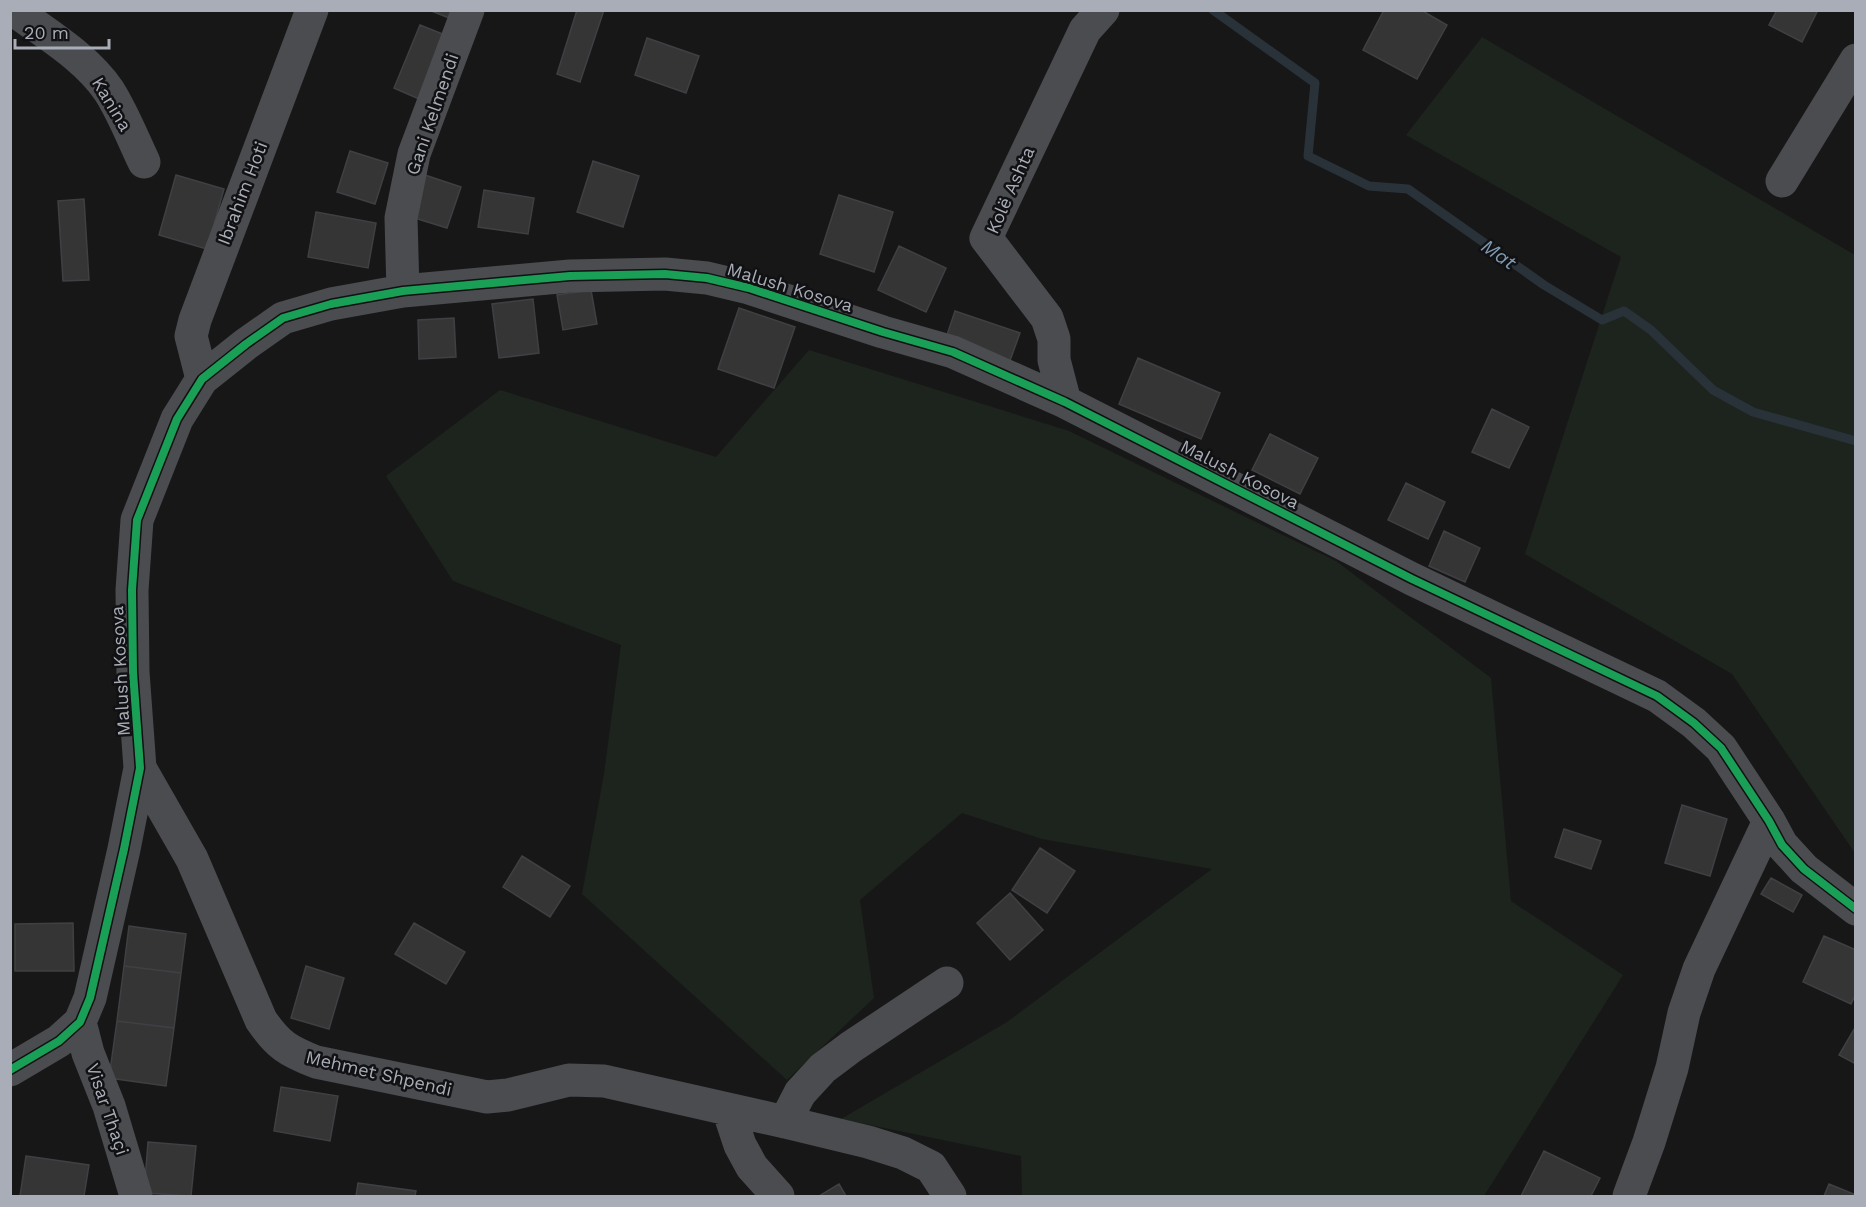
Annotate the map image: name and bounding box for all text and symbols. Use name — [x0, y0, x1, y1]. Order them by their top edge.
scale bar — [15, 12, 110, 50]
text: 20 m — [24, 22, 69, 43]
street label: Gani Kelmendi — [401, 51, 463, 177]
street label: Kanina — [88, 73, 136, 135]
street label: Ibrahim Hoti — [213, 138, 271, 248]
street label: Kolë Ashta — [981, 143, 1039, 237]
water label: Mat — [1477, 234, 1522, 275]
street label: Malush Kosova — [725, 258, 855, 316]
street label: Malush Kosova — [1177, 435, 1303, 513]
street label: Malush Kosova — [106, 605, 134, 737]
street label: Mehmet Shpendi — [304, 1046, 454, 1100]
street label: Visar Thaçi — [83, 1060, 133, 1158]

